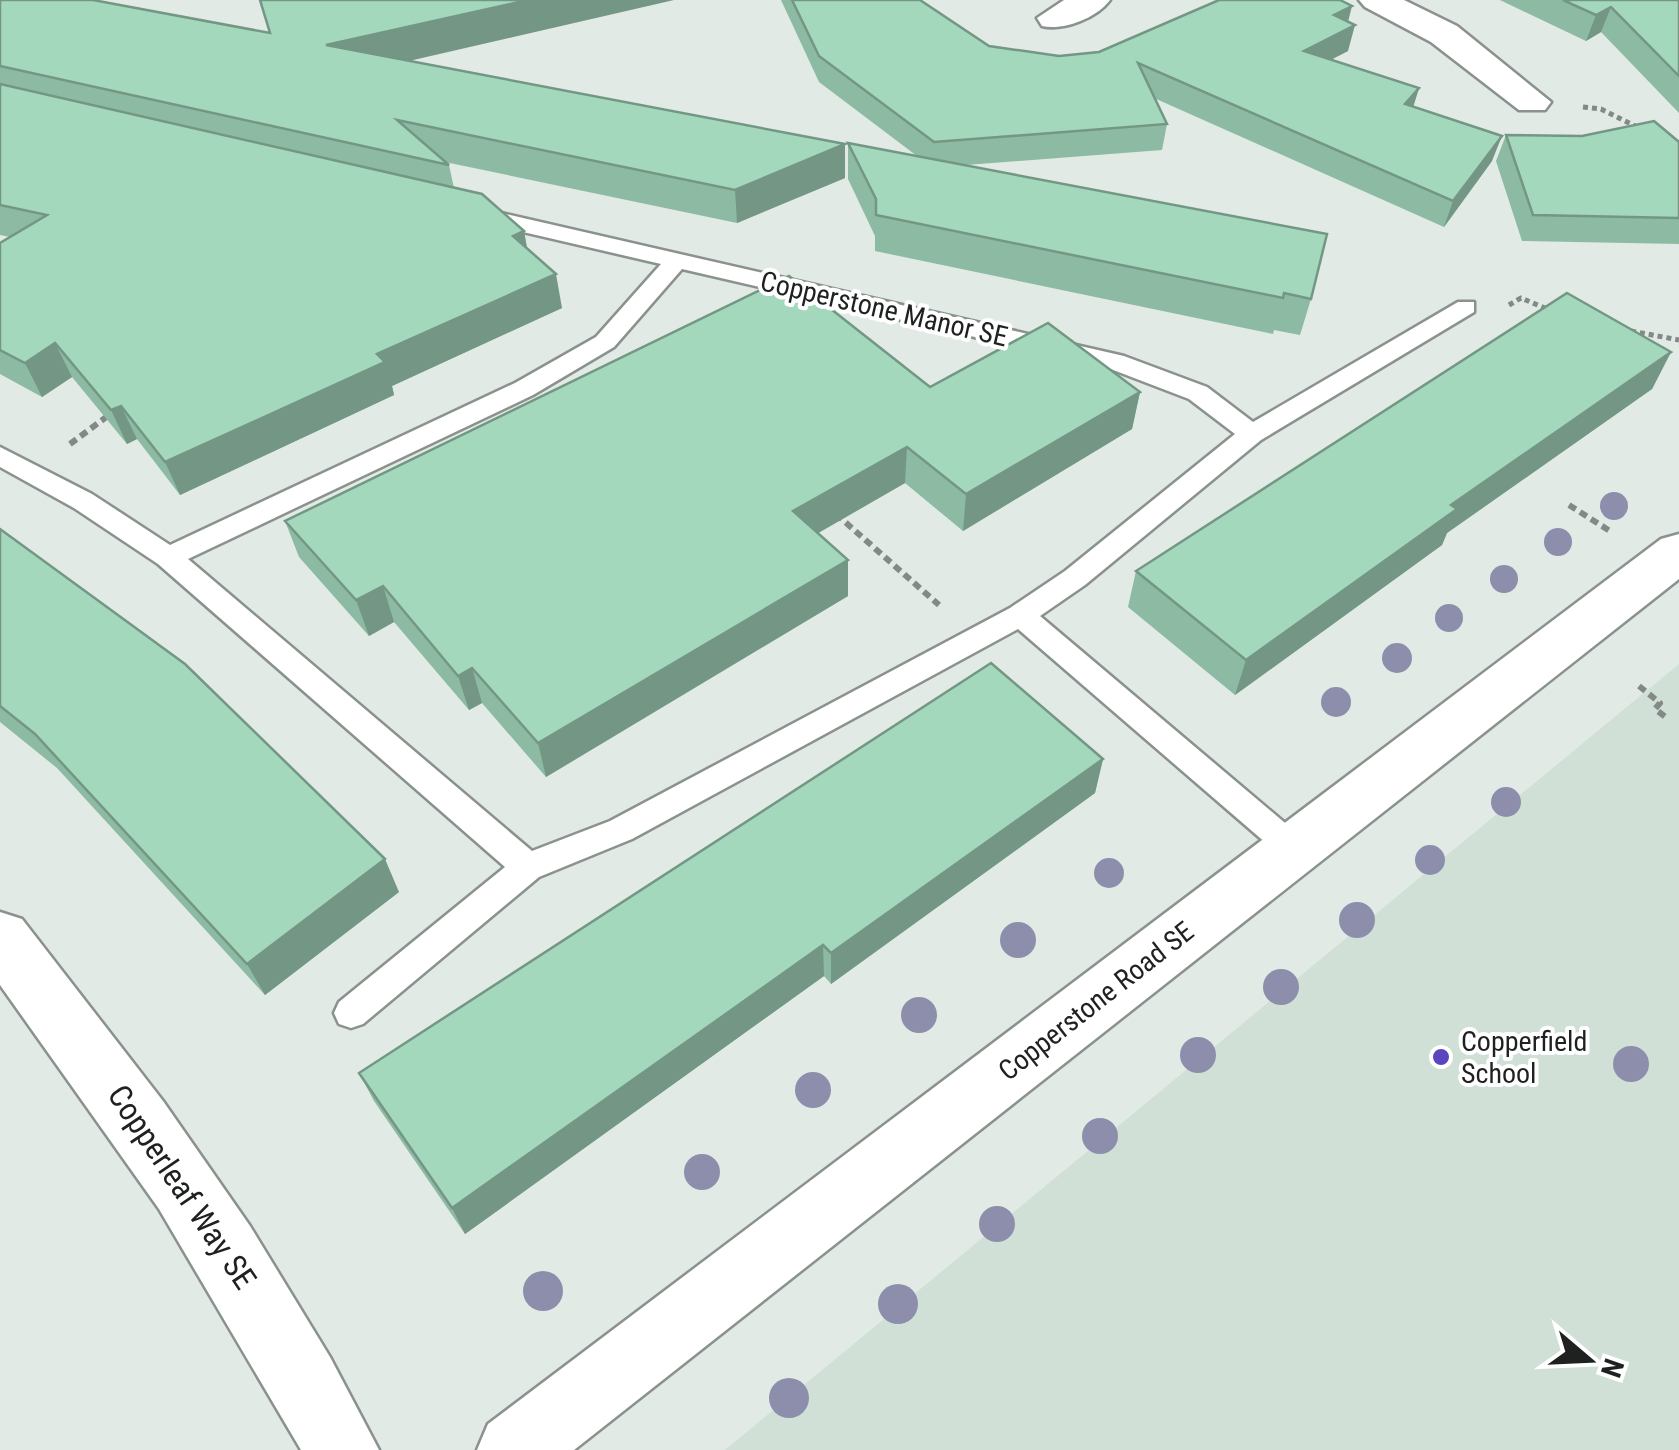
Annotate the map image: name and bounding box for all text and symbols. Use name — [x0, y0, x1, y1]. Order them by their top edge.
street label: Copperstone Manor SE — [757, 264, 1011, 354]
street label: Copperstone Road SE — [992, 915, 1200, 1087]
place label: Copperfield School — [1461, 1025, 1587, 1090]
marker: Copperfield School — [1430, 1046, 1452, 1068]
street label: Copperleaf Way SE — [100, 1078, 264, 1296]
north arrow — [1539, 1310, 1639, 1410]
text: N — [1594, 1354, 1631, 1381]

